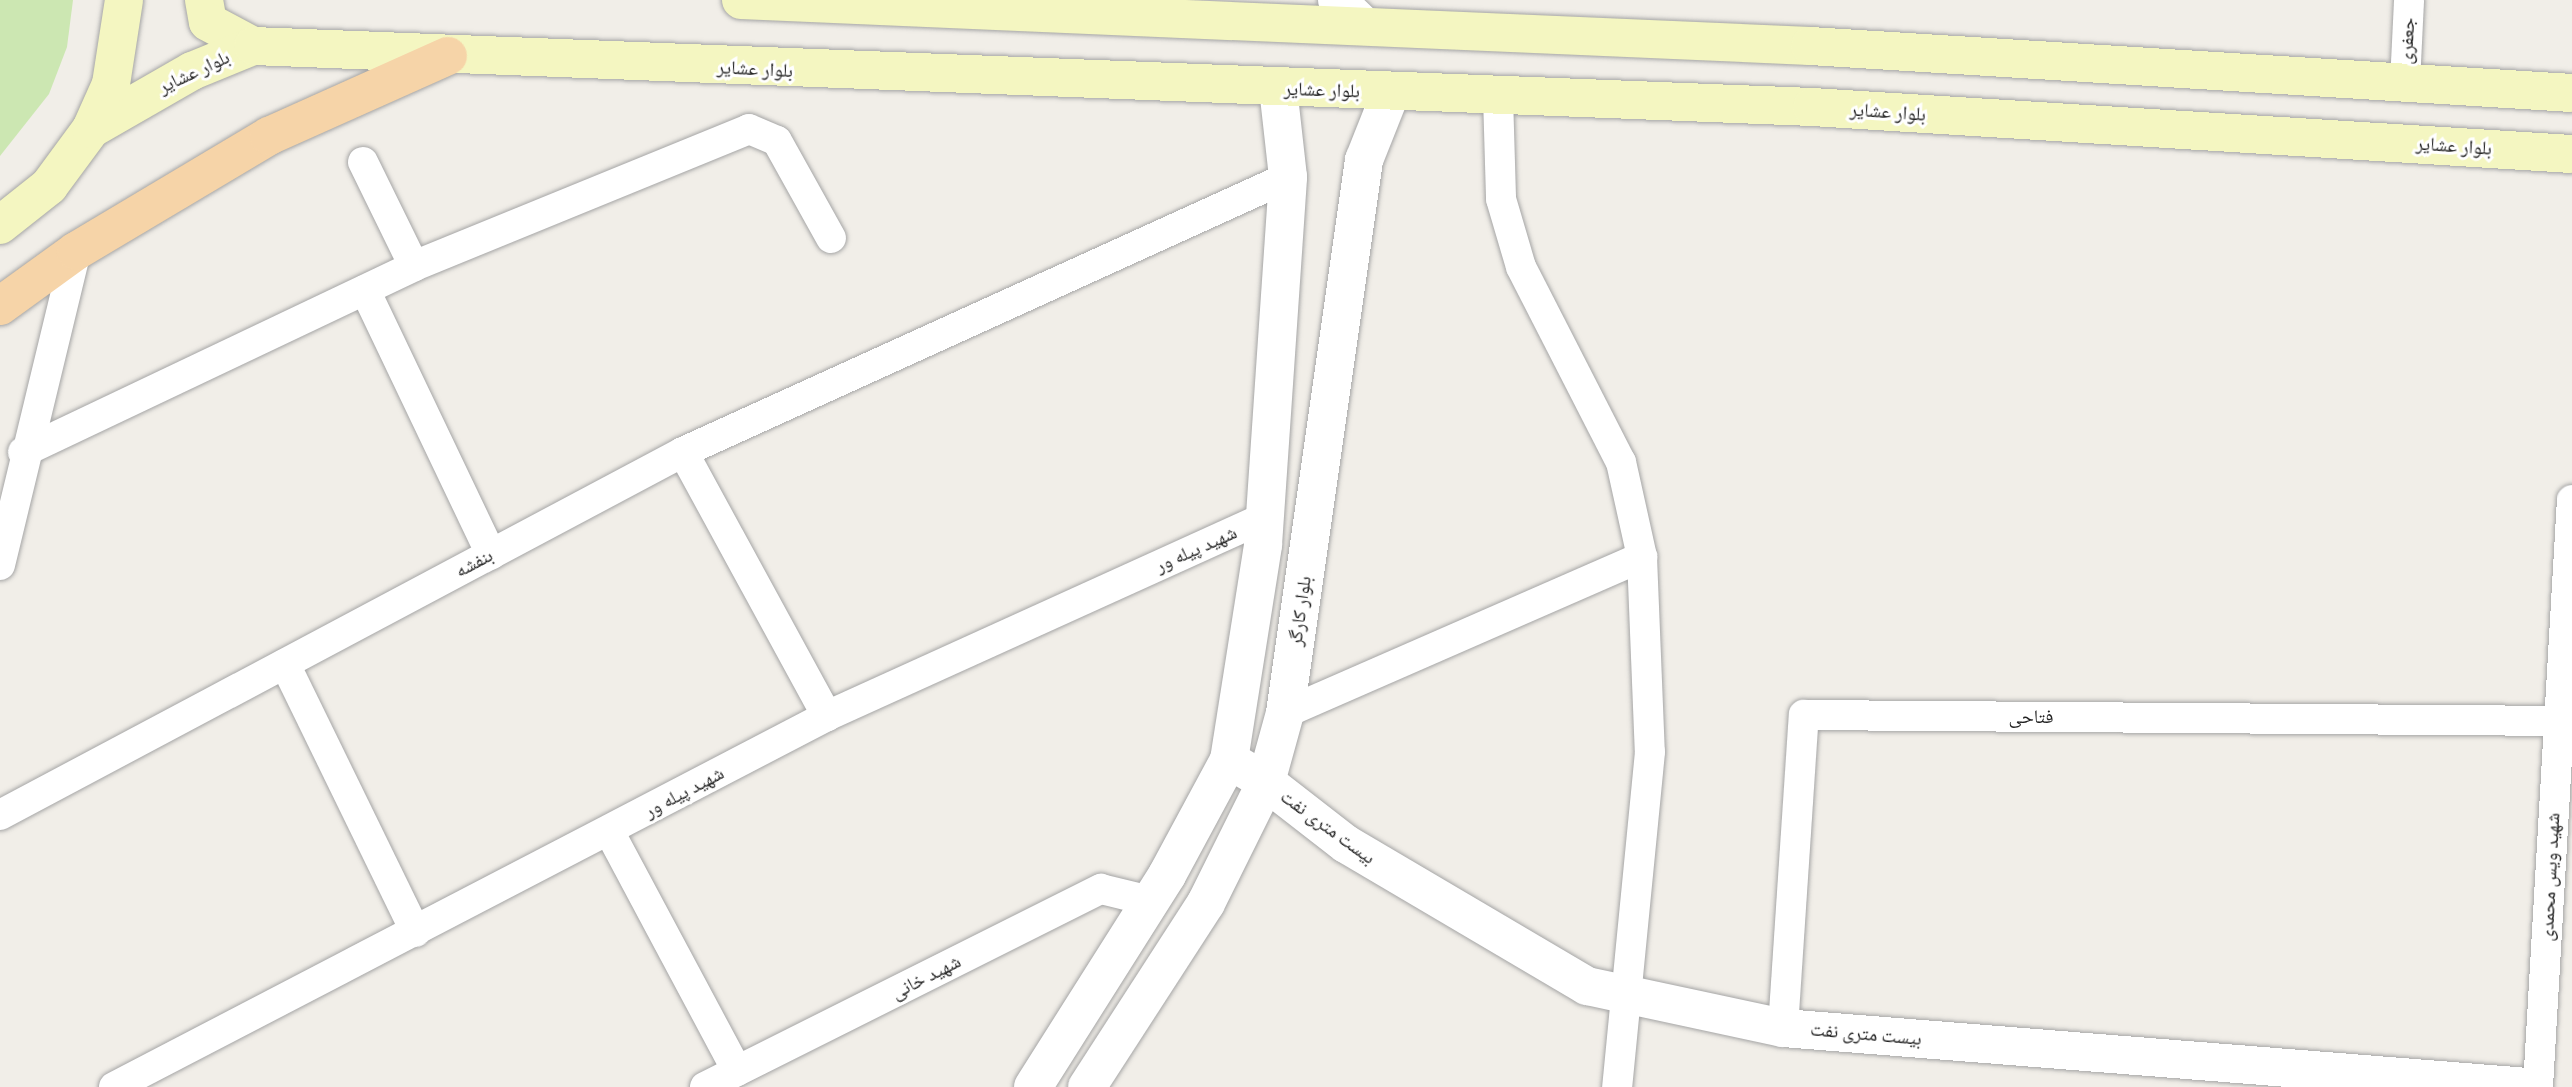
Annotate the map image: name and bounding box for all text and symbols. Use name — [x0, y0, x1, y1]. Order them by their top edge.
street label: جعفری — [2394, 17, 2420, 65]
street label: بلوار عشایر — [155, 46, 233, 98]
street label: بلوار عشایر — [716, 56, 794, 82]
street label: بلوار عشایر — [1284, 77, 1360, 103]
street label: بلوار عشایر — [1849, 98, 1927, 126]
street label: بلوار عشایر — [2415, 132, 2493, 160]
street label: شهید پیله ور — [1152, 521, 1240, 577]
street label: بنفشه — [451, 544, 497, 582]
street label: بلوار کارگر — [1284, 575, 1316, 647]
street label: فتاحی — [2009, 706, 2053, 728]
street label: شهید پیله ور — [640, 762, 728, 822]
street label: بیست متری نفت — [1276, 785, 1380, 869]
street label: شهید ویس محمدی — [2535, 812, 2565, 942]
street label: شهید خانی — [887, 950, 965, 1004]
street label: بیست متری نفت — [1809, 1018, 1923, 1050]

